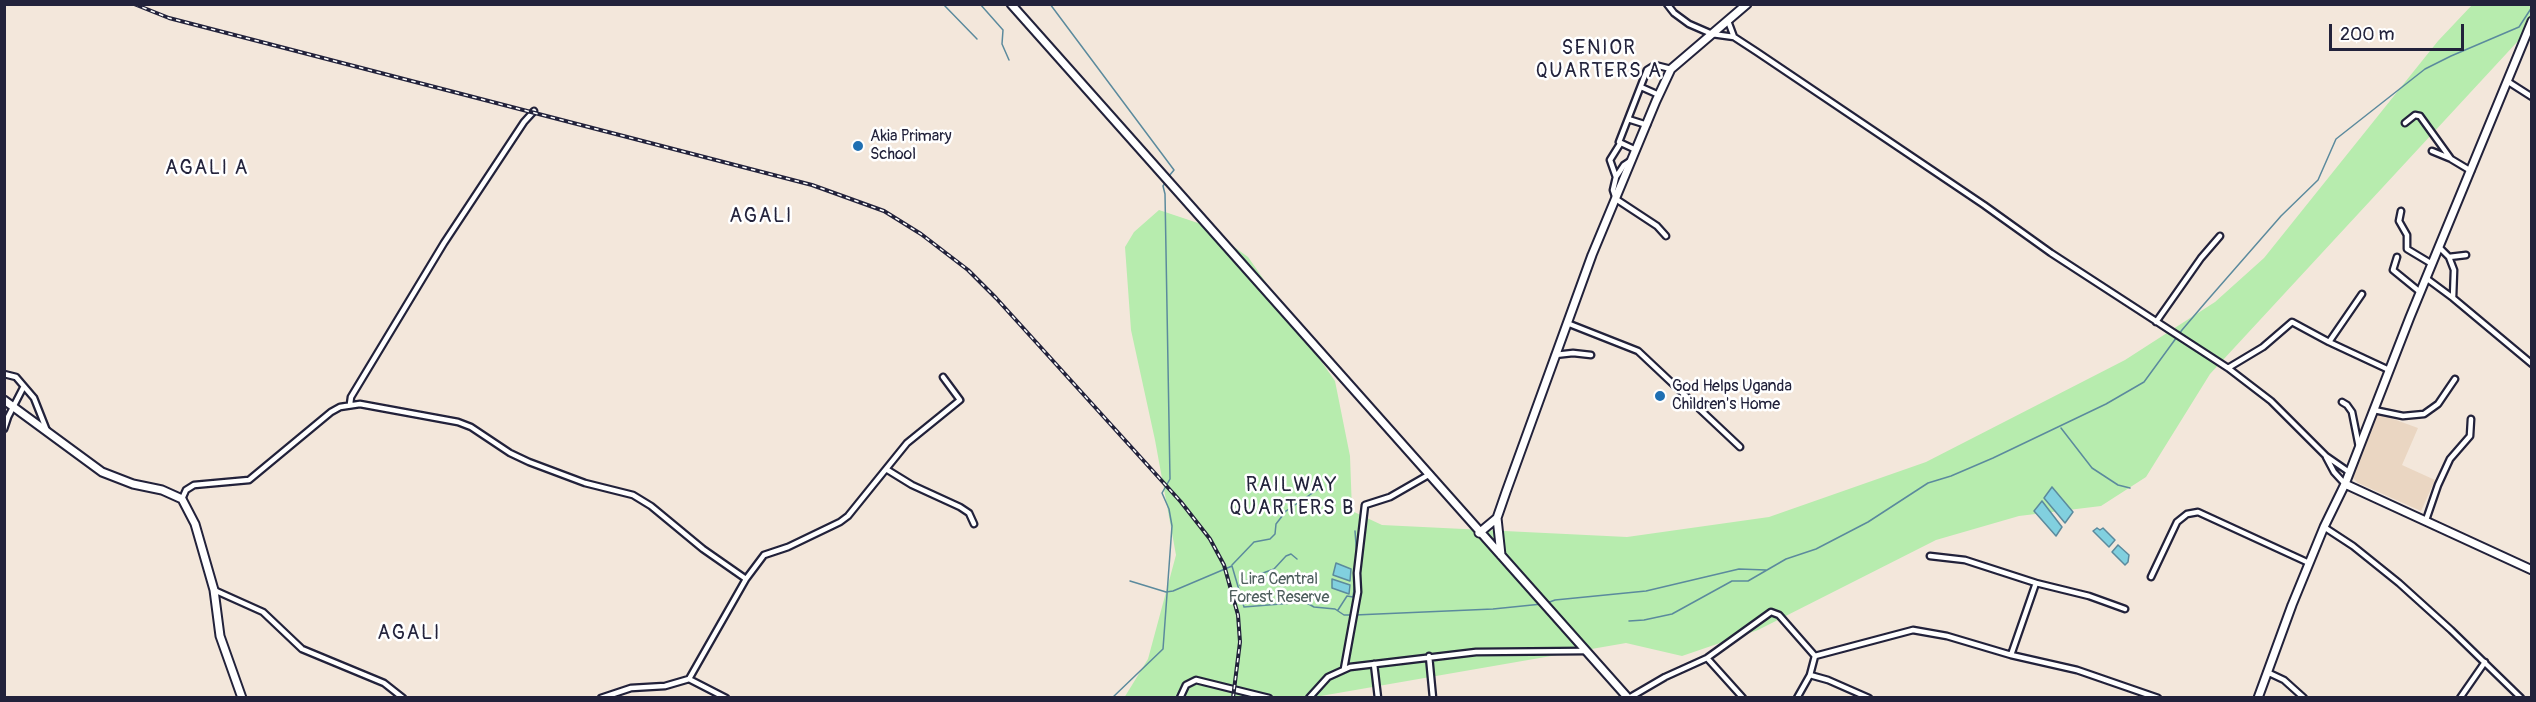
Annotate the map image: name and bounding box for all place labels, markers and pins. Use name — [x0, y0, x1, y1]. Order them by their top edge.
place label: Akia Primary School — [870, 127, 952, 165]
marker: Akia Primary School — [851, 139, 865, 153]
place label: God Helps Uganda Children's Home — [1672, 377, 1792, 415]
marker: God Helps Uganda Children's Home — [1653, 389, 1667, 403]

